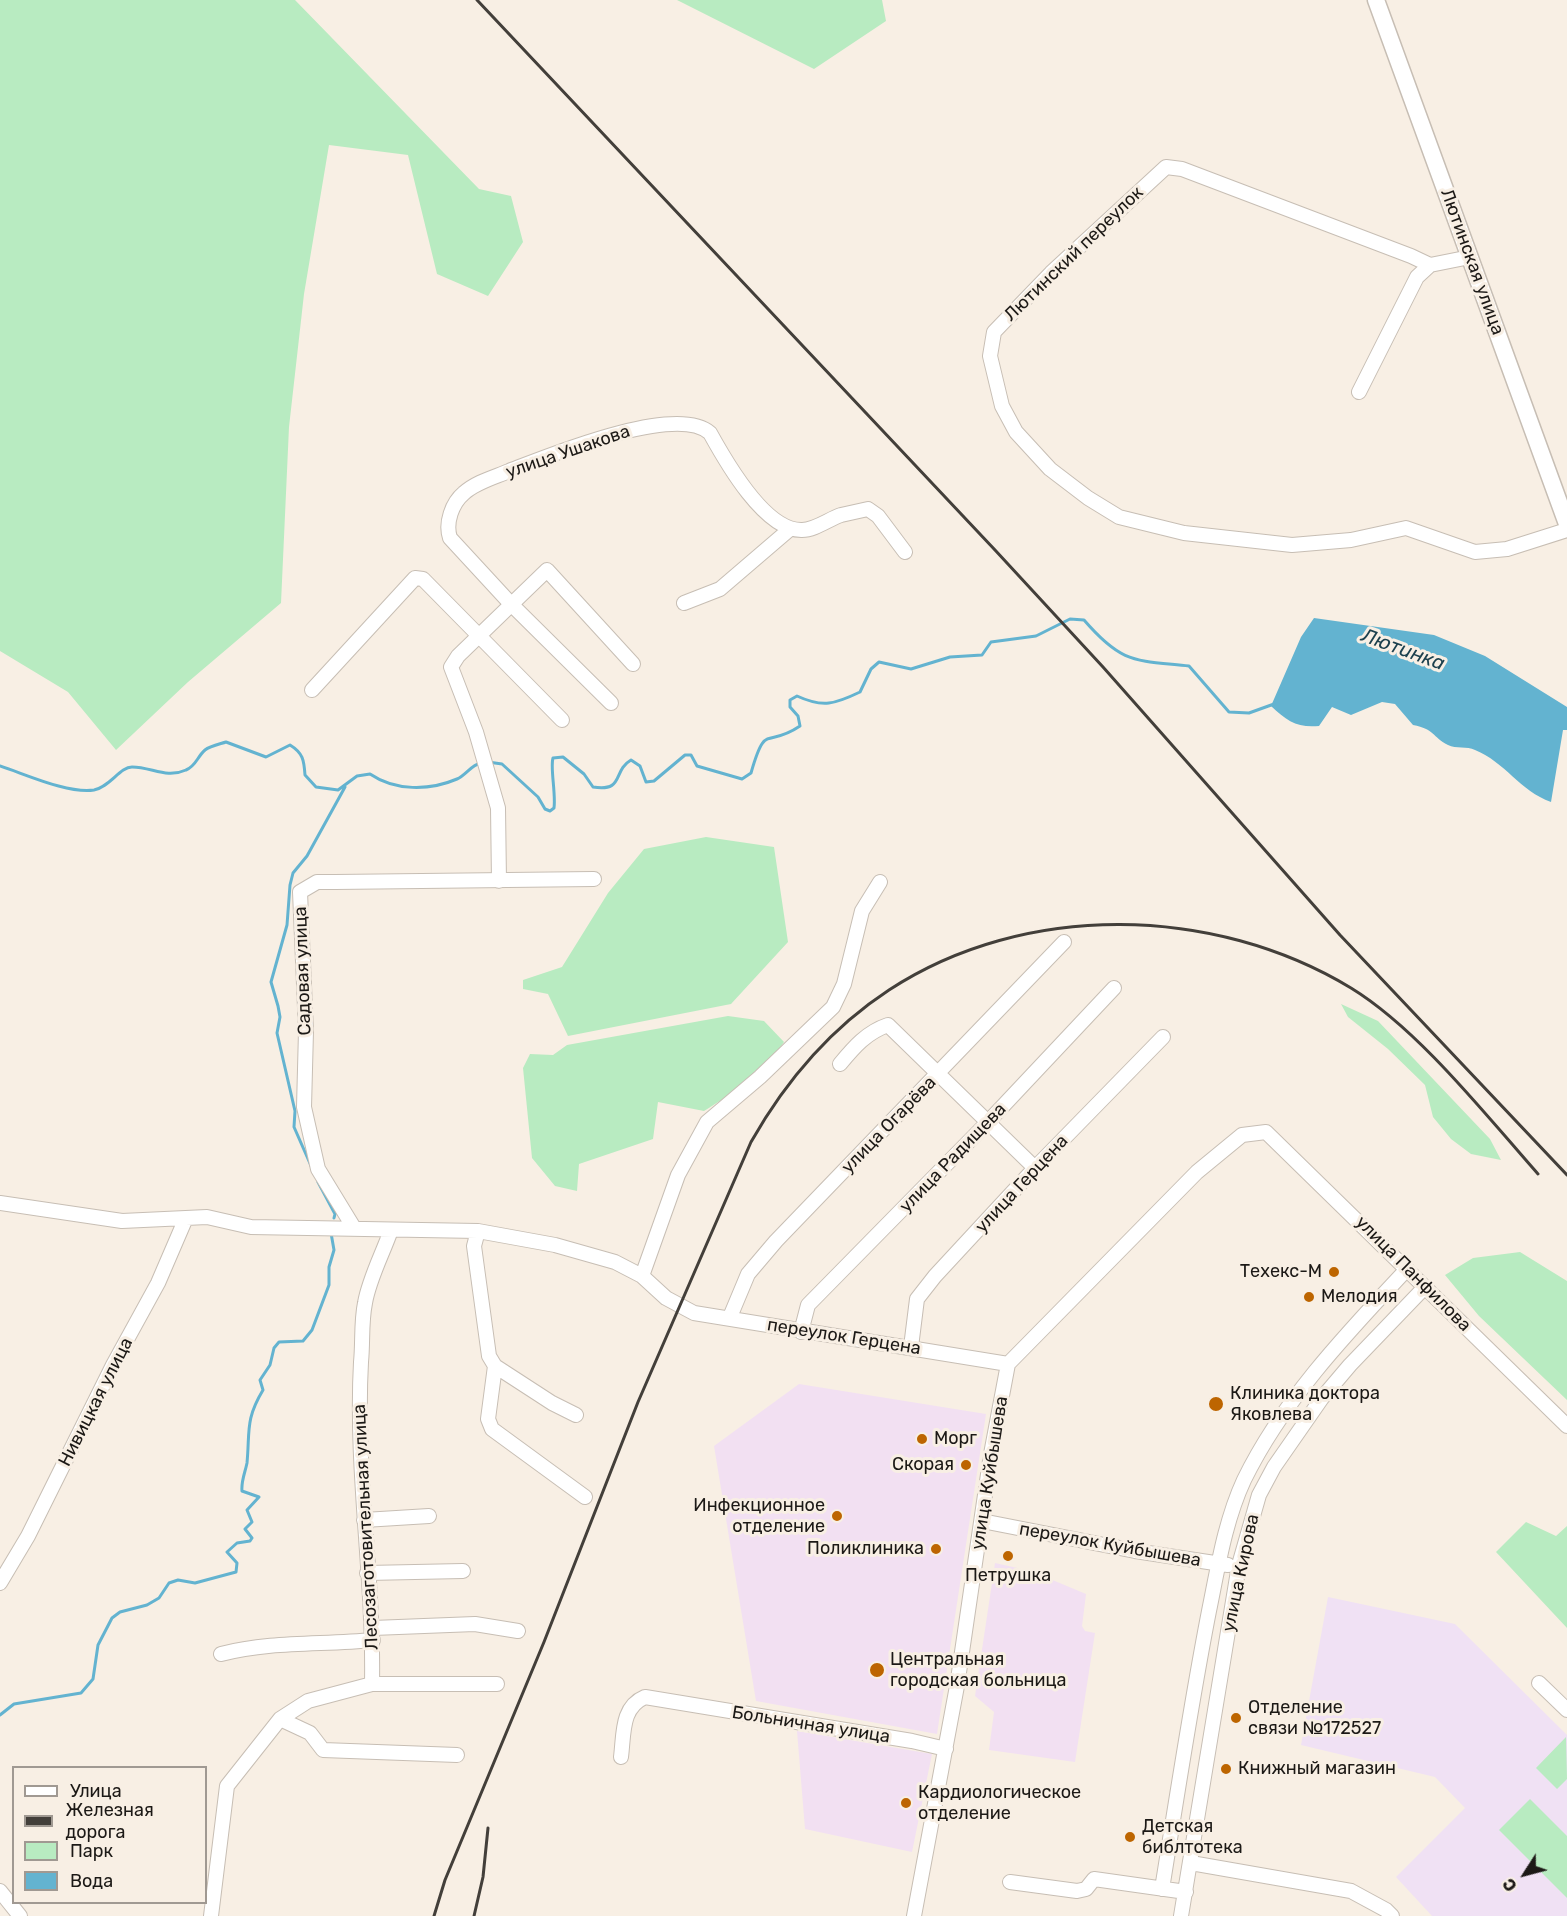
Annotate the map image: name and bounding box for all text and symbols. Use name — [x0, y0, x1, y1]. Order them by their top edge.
street label: Лютинский переулок — [1000, 182, 1148, 326]
street label: Лютинская улица — [1436, 186, 1508, 338]
street label: улица Ушакова — [503, 421, 633, 483]
water label: Лютинка — [1358, 624, 1448, 676]
street label: Садовая улица — [290, 906, 316, 1036]
street label: улица Огарёва — [837, 1072, 941, 1178]
street label: улица Радищева — [895, 1099, 1011, 1217]
street label: улица Герцена — [971, 1130, 1073, 1238]
street label: улица Панфилова — [1351, 1212, 1475, 1336]
place label: Техекс-М — [1240, 1261, 1322, 1283]
marker: Техекс-М — [1327, 1265, 1341, 1279]
place label: Мелодия — [1321, 1286, 1398, 1308]
marker: Мелодия — [1302, 1290, 1316, 1304]
street label: переулок Герцена — [766, 1314, 922, 1360]
street label: Нивицкая улица — [54, 1334, 138, 1470]
place label: Клиника доктора Яковлева — [1230, 1383, 1380, 1426]
street label: улица Куйбышева — [967, 1395, 1013, 1551]
marker: Клиника доктора Яковлева — [1207, 1395, 1225, 1413]
street label: Лесозаготовительная улица — [349, 1403, 383, 1651]
place label: Морг — [934, 1428, 977, 1450]
marker: Морг — [915, 1432, 929, 1446]
place label: Скорая — [892, 1454, 954, 1476]
marker: Скорая — [959, 1458, 973, 1472]
place label: Инфекционное отделение — [693, 1495, 825, 1538]
marker: Инфекционное отделение — [830, 1509, 844, 1523]
street label: улица Кирова — [1218, 1512, 1264, 1634]
street label: переулок Куйбышева — [1017, 1518, 1203, 1572]
place label: Поликлиника — [807, 1538, 924, 1560]
marker: Поликлиника — [929, 1542, 943, 1556]
marker: Петрушка — [1001, 1549, 1015, 1563]
place label: Петрушка — [965, 1565, 1051, 1587]
place label: Центральная городская больница — [890, 1649, 1067, 1692]
marker: Центральная городская больница — [868, 1661, 886, 1679]
place label: Отделение связи №172527 — [1248, 1697, 1381, 1740]
street label: Больничная улица — [730, 1702, 892, 1748]
marker: Отделение связи №172527 — [1229, 1711, 1243, 1725]
place label: Книжный магазин — [1238, 1758, 1396, 1780]
marker: Книжный магазин — [1219, 1762, 1233, 1776]
legend — [12, 1766, 207, 1904]
text: Улица — [70, 1780, 122, 1802]
place label: Кардиологическое отделение — [918, 1782, 1081, 1824]
marker: Кардиологическое отделение — [899, 1796, 913, 1810]
text: Железная дорога — [65, 1799, 154, 1843]
place label: Детская библтотека — [1142, 1816, 1243, 1858]
marker: Детская библтотека — [1123, 1830, 1137, 1844]
text: Парк — [70, 1840, 113, 1862]
north arrow — [1495, 1844, 1555, 1904]
text: Вода — [70, 1870, 113, 1892]
text: С — [1499, 1875, 1521, 1895]

